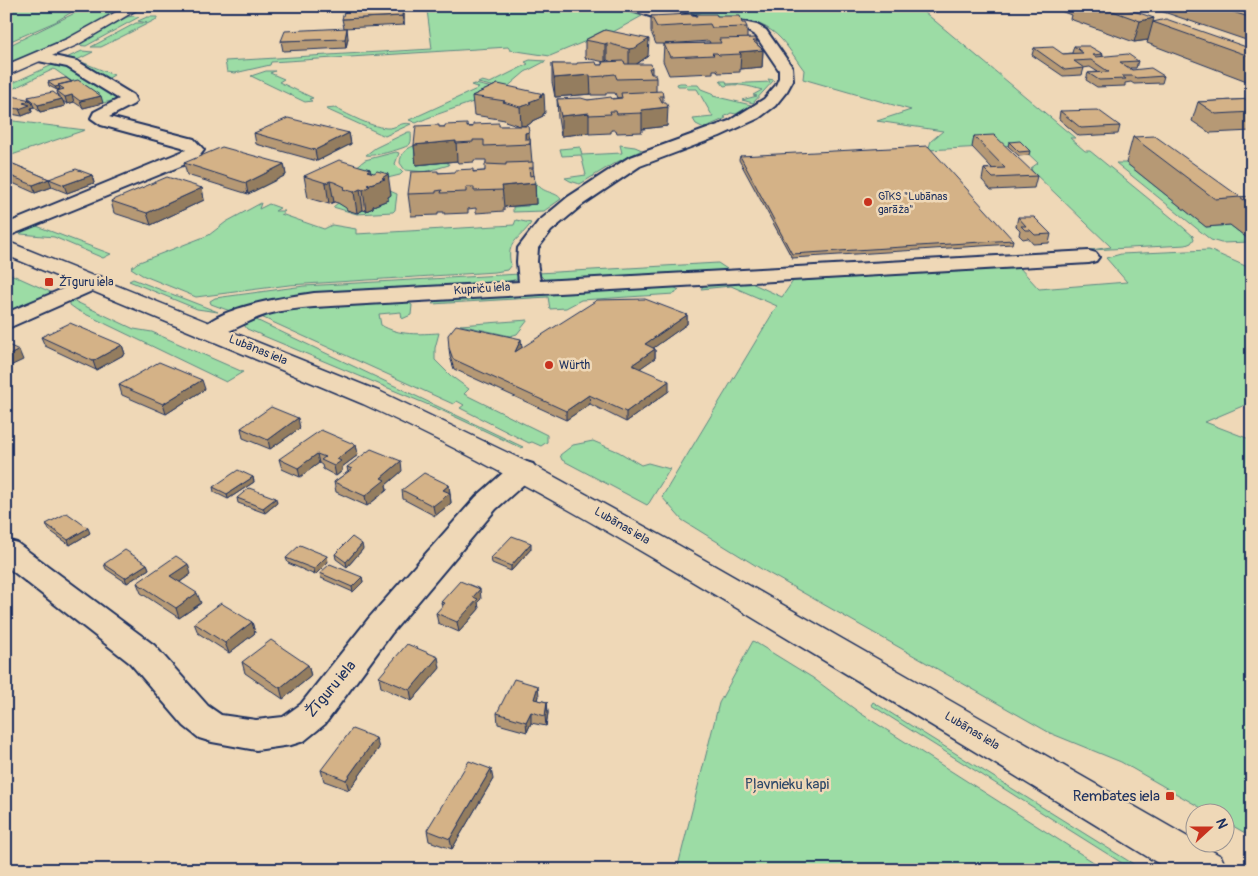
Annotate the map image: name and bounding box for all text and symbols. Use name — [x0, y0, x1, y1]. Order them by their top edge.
place label: GĪKS "Lubānas garāža" — [878, 190, 947, 216]
marker: GĪKS "Lubānas garāža" — [862, 196, 874, 208]
place label: Žīguru iela — [59, 274, 114, 290]
marker: Žīguru iela — [43, 276, 55, 288]
street label: Kupriču iela — [453, 280, 511, 298]
street label: Lubānas iela — [227, 331, 290, 369]
place label: Würth — [559, 358, 591, 373]
marker: Würth — [543, 359, 555, 371]
street label: Lubānas iela — [592, 504, 653, 548]
street label: Žīguru iela — [302, 657, 360, 721]
street label: Lubānas iela — [942, 709, 1003, 754]
park label: Pļavnieku kapi — [745, 775, 829, 794]
place label: Rembates iela — [1073, 787, 1160, 806]
marker: Rembates iela — [1164, 790, 1176, 802]
north arrow — [1186, 804, 1236, 854]
text: N — [1212, 816, 1231, 831]

